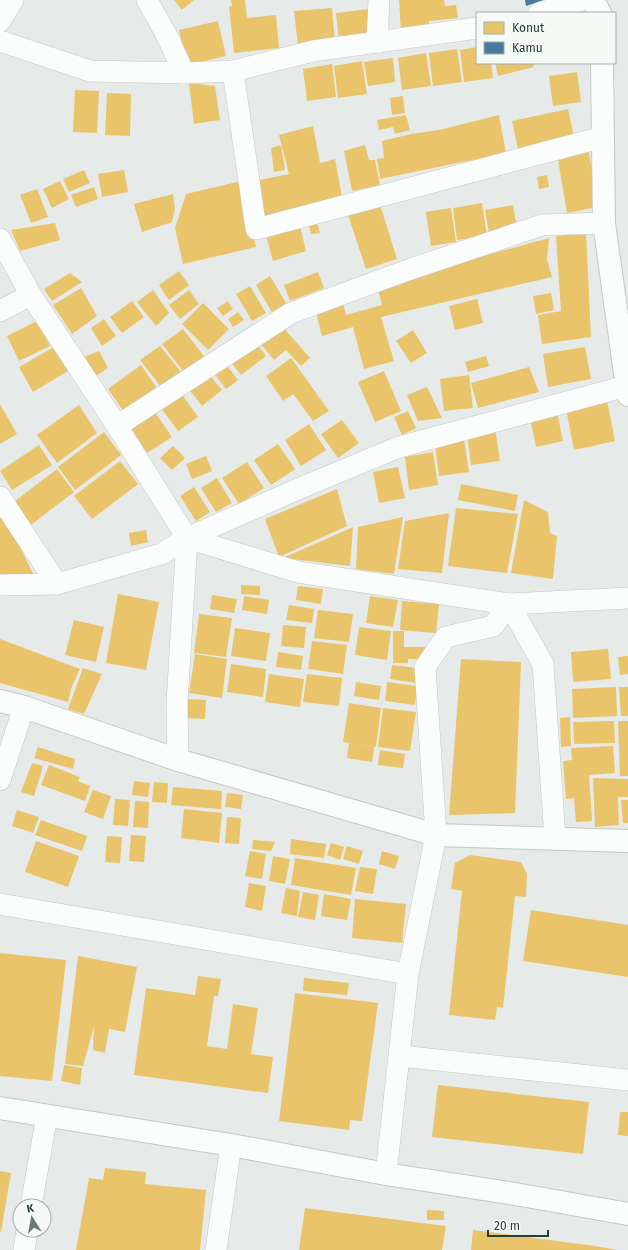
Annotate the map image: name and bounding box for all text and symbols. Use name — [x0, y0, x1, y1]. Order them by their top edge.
legend — [476, 12, 616, 64]
text: Konut — [512, 21, 545, 35]
text: Kamu — [512, 41, 543, 55]
north arrow — [12, 1198, 52, 1238]
text: K — [26, 1201, 36, 1216]
scale bar — [488, 1212, 548, 1238]
text: 20 m — [494, 1219, 520, 1233]

